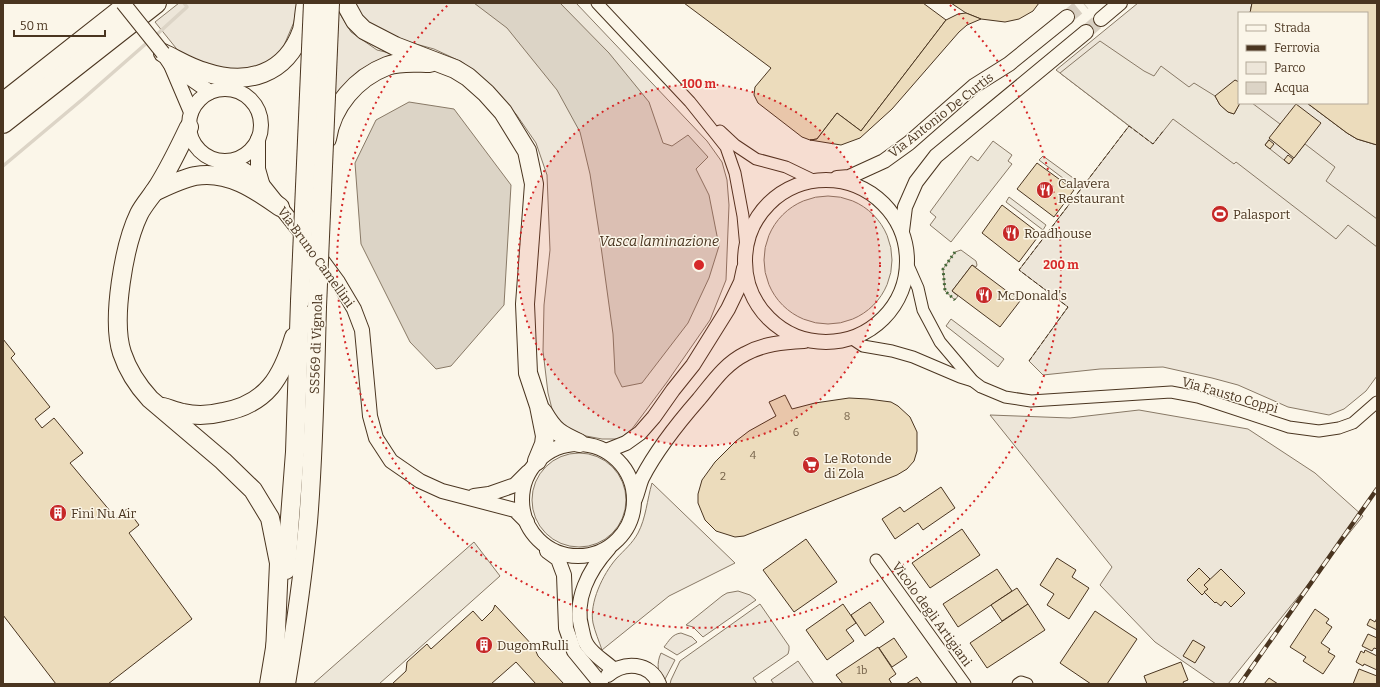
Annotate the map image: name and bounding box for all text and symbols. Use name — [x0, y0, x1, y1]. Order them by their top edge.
scale bar — [14, 12, 105, 38]
legend — [1238, 12, 1368, 104]
text: 50 m — [20, 19, 49, 33]
text: Strada — [1274, 21, 1311, 35]
text: Ferrovia — [1274, 41, 1320, 55]
text: Parco — [1274, 61, 1305, 75]
street label: Via Antonio De Curtis — [886, 69, 996, 161]
text: 100 m — [682, 77, 717, 91]
text: Acqua — [1274, 81, 1310, 95]
place label: Calavera Restaurant — [1058, 176, 1125, 206]
restaurant icon: Calavera Restaurant — [1035, 180, 1055, 200]
street label: Via Bruno Camellini — [275, 204, 357, 310]
sports icon: Palasport — [1210, 204, 1230, 224]
place label: Palasport — [1233, 207, 1290, 222]
restaurant icon: Roadhouse — [1001, 223, 1021, 243]
place label: Roadhouse — [1024, 226, 1092, 241]
water label: Vasca laminazione — [599, 233, 719, 250]
centre of rings — [692, 258, 706, 272]
text: 200 m — [1043, 258, 1079, 272]
restaurant icon: McDonald's — [974, 285, 994, 305]
place label: McDonald's — [997, 288, 1067, 303]
street label: SS569 di Vignola — [307, 294, 325, 394]
street label: Via Fausto Coppi — [1180, 374, 1280, 416]
house number: 8 — [844, 410, 850, 423]
house number: 6 — [793, 426, 799, 439]
house number: 4 — [750, 449, 757, 462]
place label: Le Rotonde di Zola — [824, 451, 892, 481]
supermarket icon: Le Rotonde di Zola — [801, 455, 821, 475]
house number: 2 — [720, 470, 726, 483]
building icon: Fini Nu Air — [48, 503, 68, 523]
place label: Fini Nu Air — [71, 506, 136, 521]
street label: Vicolo degli Artigiani — [889, 559, 975, 669]
building icon: DugomRulli — [474, 635, 494, 655]
place label: DugomRulli — [497, 638, 569, 653]
house number: 1b — [857, 664, 867, 677]

